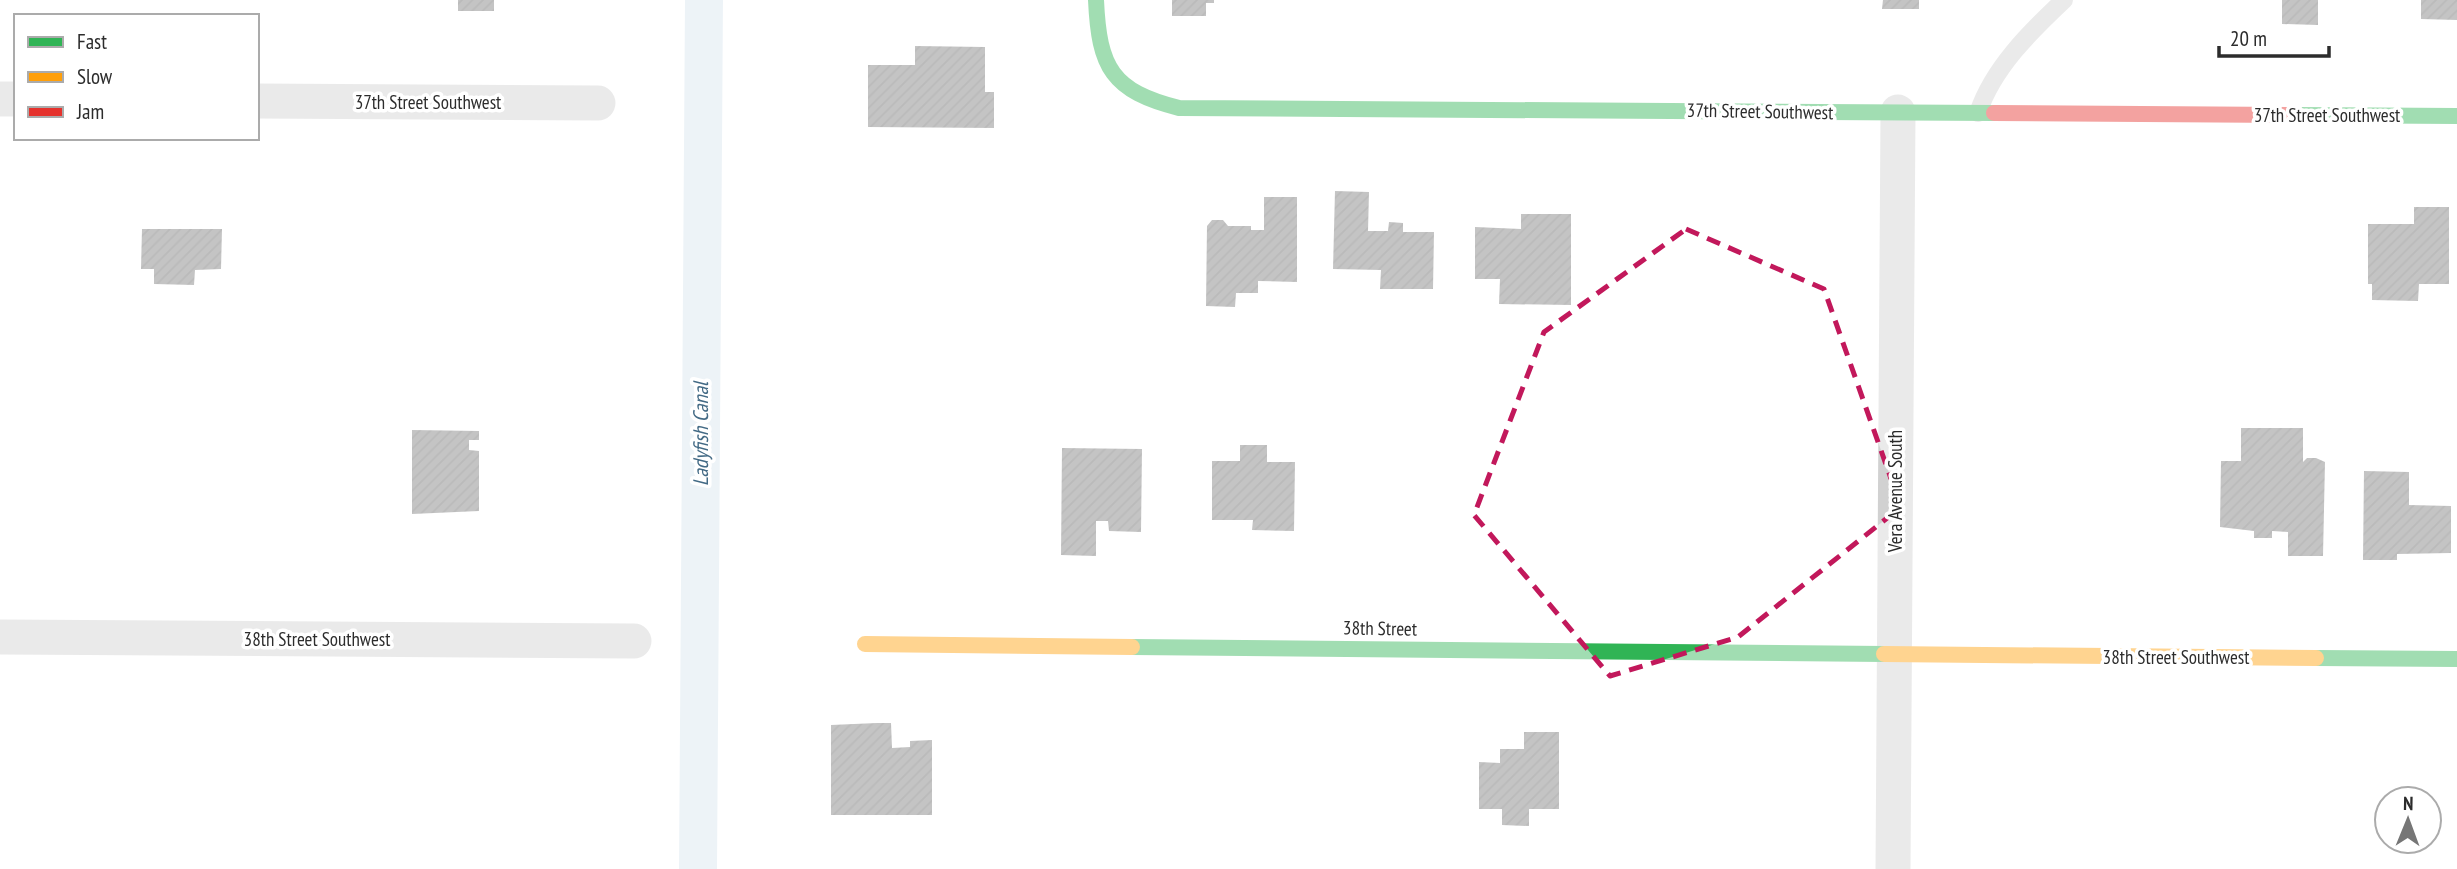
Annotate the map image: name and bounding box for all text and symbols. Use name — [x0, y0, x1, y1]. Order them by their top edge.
legend — [14, 14, 259, 140]
scale bar — [2219, 14, 2329, 58]
text: 20 m — [2230, 25, 2267, 52]
text: Fast — [77, 28, 107, 55]
text: Slow — [77, 63, 113, 90]
street label: 37th Street Southwest — [355, 90, 502, 114]
text: Jam — [76, 98, 104, 125]
street label: 37th Street Southwest — [1686, 98, 1834, 124]
street label: 37th Street Southwest — [2254, 103, 2401, 127]
water label: Ladyfish Canal — [687, 380, 714, 486]
street label: Vera Avenue South — [1883, 430, 1907, 553]
street label: 38th Street — [1343, 615, 1418, 641]
street label: 38th Street Southwest — [244, 627, 391, 651]
street label: 38th Street Southwest — [2103, 645, 2250, 669]
north arrow — [2373, 785, 2443, 855]
text: N — [2403, 791, 2414, 815]

